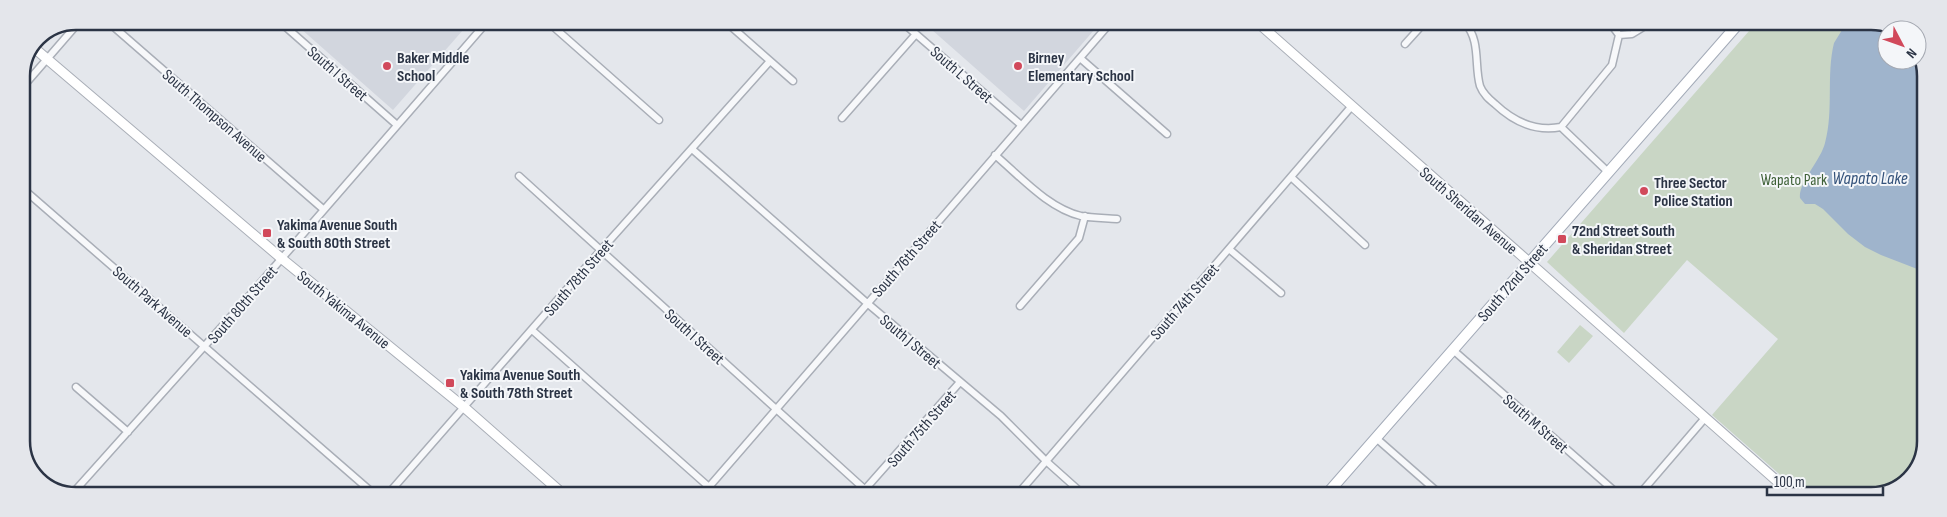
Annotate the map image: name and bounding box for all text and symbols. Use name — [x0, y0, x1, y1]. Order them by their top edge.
north arrow — [1877, 20, 1927, 70]
street label: South I Street — [303, 43, 371, 106]
street label: South L Street — [926, 43, 996, 108]
text: N — [1903, 45, 1920, 62]
place label: Baker Middle School — [397, 49, 470, 86]
place label: Birney Elementary School — [1028, 49, 1134, 86]
marker: Baker Middle School — [381, 60, 393, 72]
marker: Birney Elementary School — [1012, 60, 1024, 72]
street label: South Thompson Avenue — [158, 66, 270, 167]
street label: South Sheridan Avenue — [1415, 163, 1521, 259]
water label: Wapato Lake — [1832, 168, 1908, 189]
park label: Wapato Park — [1761, 171, 1827, 190]
place label: Three Sector Police Station — [1654, 174, 1733, 211]
marker: Three Sector Police Station — [1638, 185, 1650, 197]
place label: Yakima Avenue South & South 80th Street — [277, 216, 397, 253]
street label: South 76th Street — [869, 216, 946, 301]
place label: 72nd Street South & Sheridan Street — [1572, 222, 1675, 259]
marker: Yakima Avenue South & South 80th Street — [261, 227, 273, 239]
marker: 72nd Street South & Sheridan Street — [1556, 233, 1568, 245]
street label: South 78th Street — [541, 236, 618, 320]
street label: South 72nd Street — [1474, 240, 1552, 326]
street label: South 74th Street — [1147, 260, 1223, 344]
street label: South Park Avenue — [108, 262, 196, 342]
street label: South 80th Street — [204, 262, 282, 348]
street label: South Yakima Avenue — [293, 267, 393, 353]
street label: South I Street — [660, 305, 728, 369]
street label: South J Street — [876, 311, 945, 373]
place label: Yakima Avenue South & South 78th Street — [460, 366, 580, 403]
marker: Yakima Avenue South & South 78th Street — [444, 377, 456, 389]
street label: South 75th Street — [884, 387, 961, 471]
street label: South M Street — [1498, 391, 1572, 458]
scale bar — [1767, 464, 1883, 496]
text: 100 m — [1774, 473, 1805, 492]

